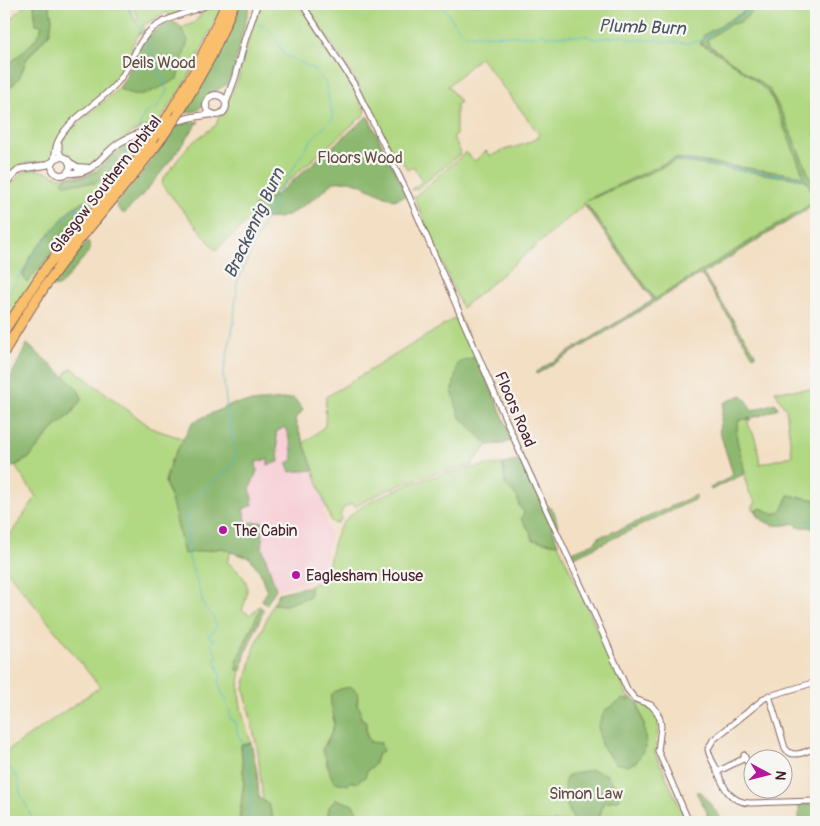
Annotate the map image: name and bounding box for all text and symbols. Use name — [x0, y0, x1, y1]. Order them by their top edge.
water label: Plumb Burn — [598, 14, 687, 41]
park label: Deils Wood — [122, 53, 196, 73]
street label: Glasgow Southern Orbital — [46, 112, 166, 258]
park label: Floors Wood — [317, 148, 403, 168]
water label: Brackenrig Burn — [219, 164, 290, 282]
street label: Floors Road — [490, 369, 540, 450]
place label: The Cabin — [233, 521, 298, 541]
marker: The Cabin — [217, 524, 229, 536]
place label: Eaglesham House — [306, 566, 423, 586]
marker: Eaglesham House — [290, 569, 302, 581]
north arrow — [742, 748, 792, 798]
text: N — [771, 770, 789, 781]
park label: Simon Law — [549, 784, 623, 804]

